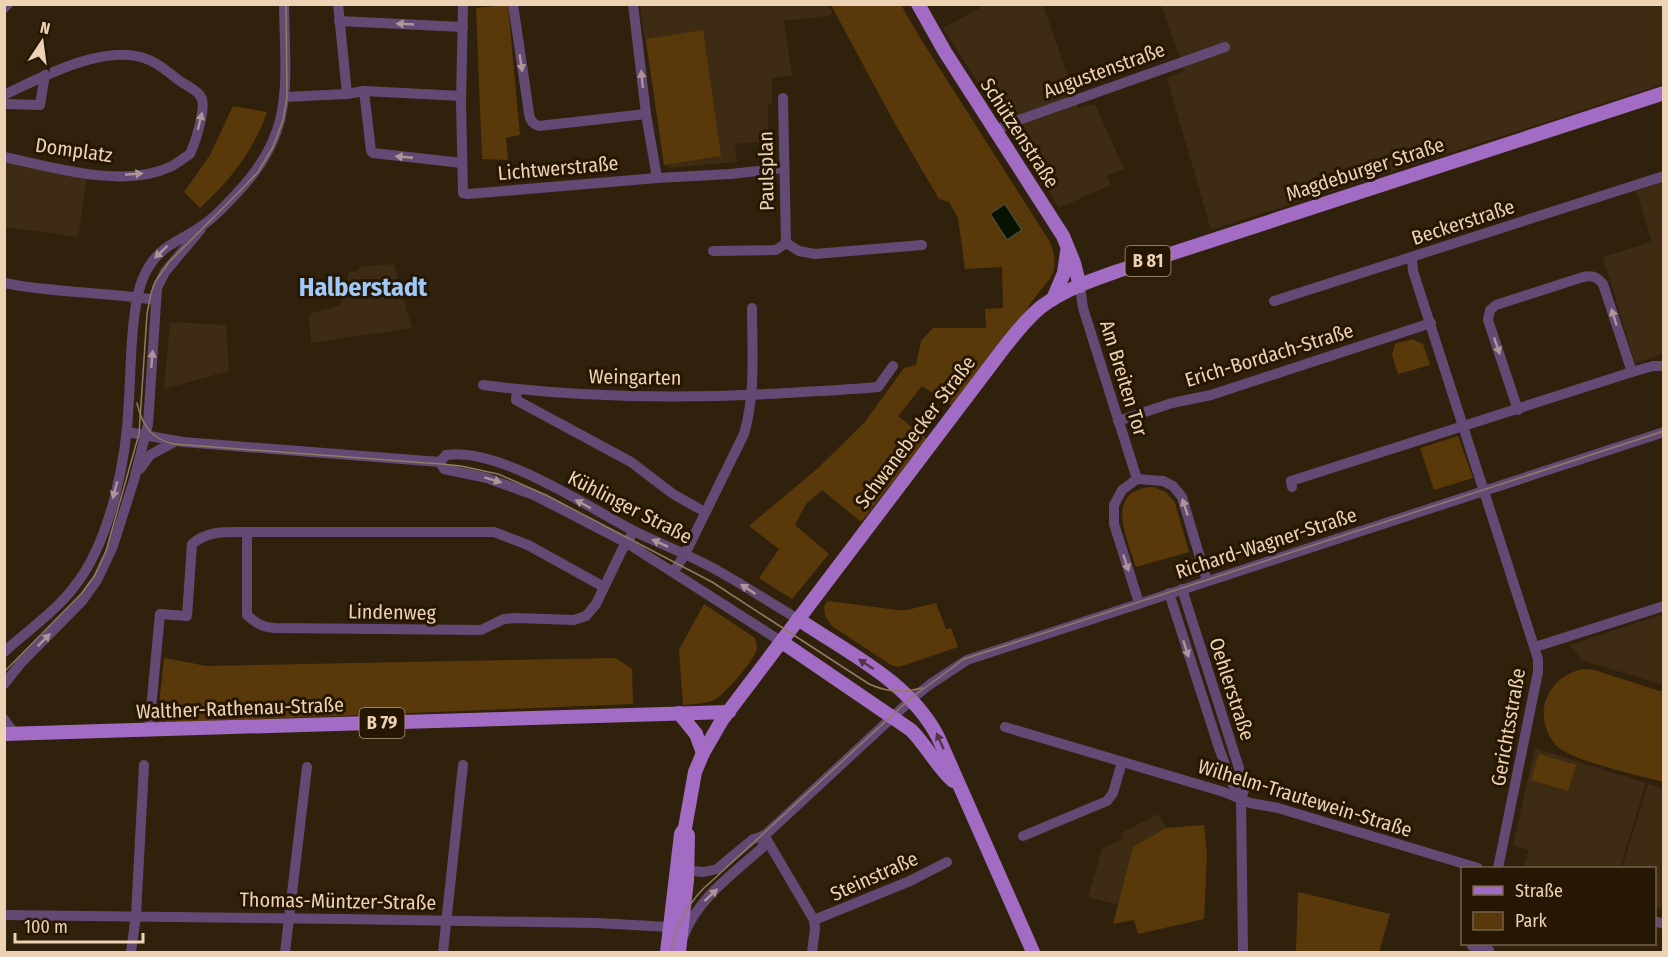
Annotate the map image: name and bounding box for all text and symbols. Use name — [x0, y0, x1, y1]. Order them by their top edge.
north arrow — [12, 12, 72, 72]
text: N — [38, 18, 52, 38]
one-way arrow — [395, 20, 414, 29]
street label: Augustenstraße — [1040, 37, 1168, 103]
one-way arrow — [516, 53, 525, 72]
one-way arrow — [637, 69, 646, 88]
street label: Schützenstraße — [976, 74, 1064, 192]
one-way arrow — [195, 112, 205, 131]
street label: Paulsplan — [753, 131, 779, 211]
street label: Magdeburger Straße — [1283, 132, 1447, 206]
street label: Domplatz — [34, 133, 114, 167]
street label: Lichtwerstraße — [497, 151, 619, 185]
one-way arrow — [394, 153, 413, 162]
one-way arrow — [125, 169, 144, 179]
street label: Beckerstraße — [1408, 194, 1518, 250]
one-way arrow — [154, 245, 169, 259]
road number: B 81 — [1126, 246, 1170, 276]
district label: Halberstadt — [299, 272, 428, 303]
one-way arrow — [1608, 308, 1618, 326]
street label: Am Breiten Tor — [1095, 317, 1153, 439]
street label: Erich-Bordach-Straße — [1182, 318, 1356, 392]
one-way arrow — [1492, 337, 1502, 355]
one-way arrow — [148, 349, 157, 368]
street label: Schwanebecker Straße — [850, 351, 980, 513]
street label: Weingarten — [588, 364, 682, 390]
street label: Kühlinger Straße — [564, 465, 696, 549]
one-way arrow — [484, 476, 502, 485]
one-way arrow — [110, 480, 120, 499]
one-way arrow — [1180, 498, 1189, 516]
one-way arrow — [574, 499, 591, 509]
street label: Richard-Wagner-Straße — [1172, 502, 1360, 584]
one-way arrow — [651, 538, 668, 547]
one-way arrow — [1122, 554, 1132, 572]
one-way arrow — [740, 584, 756, 595]
street label: Lindenweg — [348, 599, 437, 625]
one-way arrow — [36, 633, 51, 647]
street label: Oehlerstraße — [1204, 635, 1260, 743]
one-way arrow — [1182, 640, 1192, 658]
one-way arrow — [858, 659, 874, 670]
street label: Gerichtsstraße — [1486, 666, 1530, 788]
street label: Walther-Rathenau-Straße — [136, 692, 344, 724]
road number: B 79 — [360, 708, 404, 738]
one-way arrow — [935, 733, 944, 750]
street label: Wilhelm-Trautewein-Straße — [1195, 754, 1415, 842]
street label: Steinstraße — [826, 846, 922, 906]
legend — [1461, 867, 1656, 945]
text: Straße — [1515, 880, 1563, 902]
street label: Thomas-Müntzer-Straße — [240, 887, 436, 915]
one-way arrow — [704, 888, 718, 902]
scale bar — [15, 906, 142, 944]
text: Park — [1515, 910, 1548, 932]
text: 100 m — [24, 916, 68, 938]

